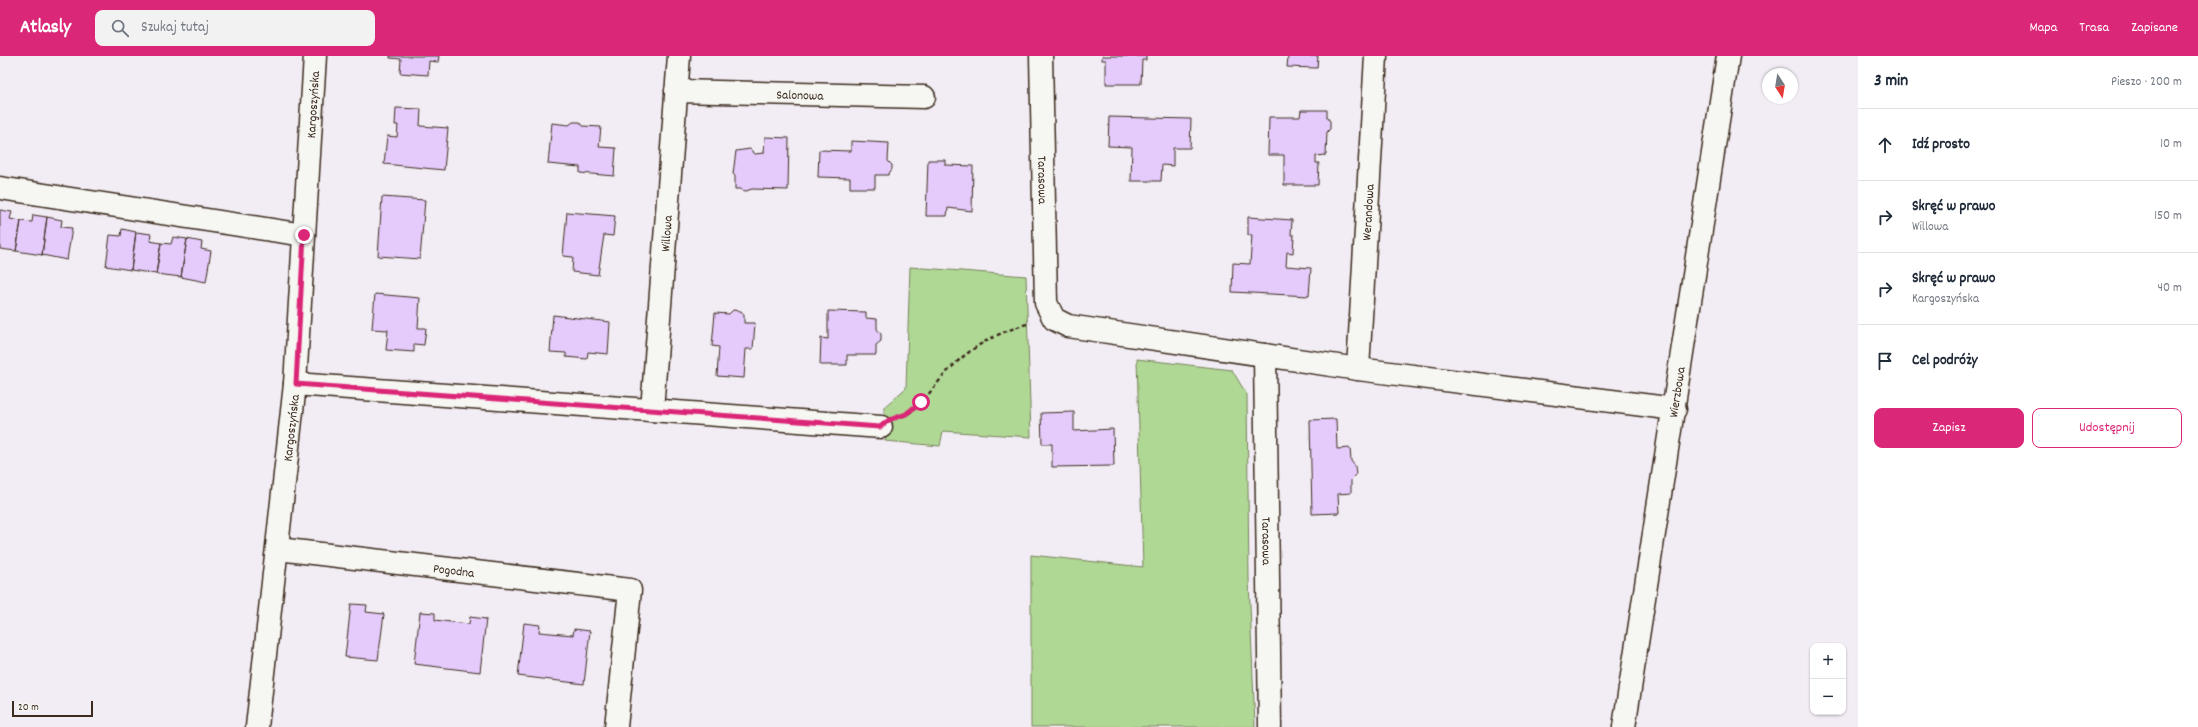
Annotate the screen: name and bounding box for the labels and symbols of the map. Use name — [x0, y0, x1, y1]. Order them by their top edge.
north arrow — [1762, 68, 1798, 104]
street label: Kargoszyńska — [303, 70, 326, 139]
street label: Salonowa — [776, 86, 825, 107]
street label: Tarasowa — [1031, 156, 1051, 205]
street label: Werandowa — [1358, 183, 1381, 241]
street label: Willowa — [657, 214, 679, 253]
route end — [295, 226, 313, 244]
street label: Wierzbowa — [1665, 365, 1692, 419]
street label: Kargoszyńska — [279, 393, 306, 463]
route start — [912, 393, 930, 411]
street label: Tarasowa — [1255, 517, 1275, 566]
street label: Pogodna — [432, 560, 476, 584]
scale bar — [12, 699, 93, 718]

